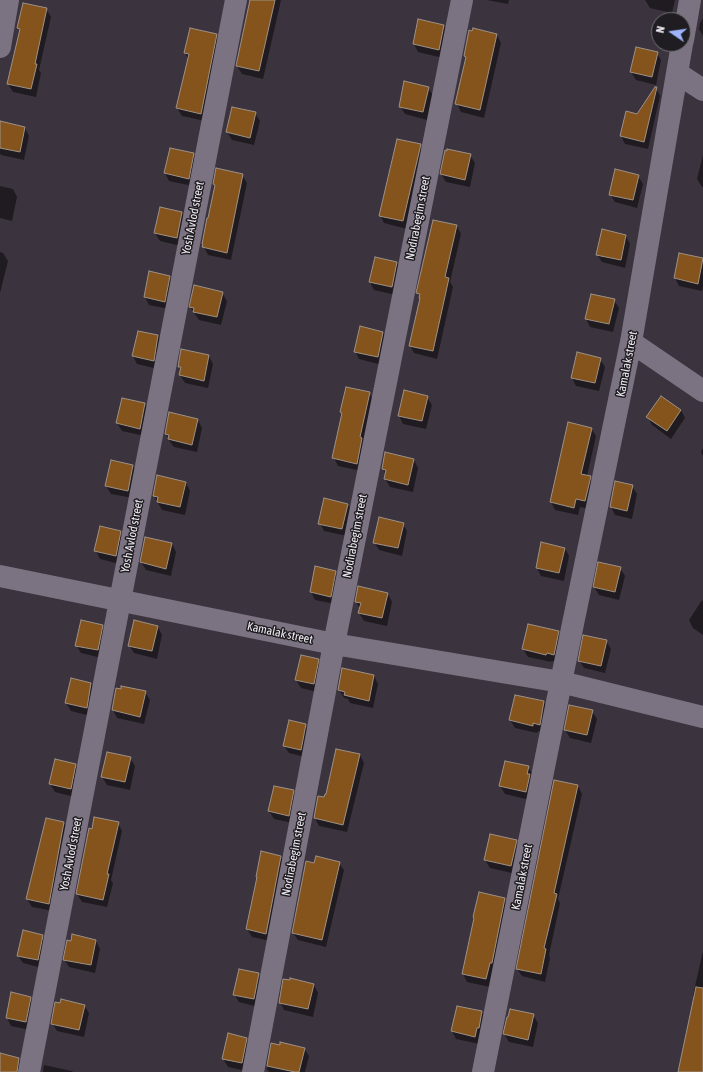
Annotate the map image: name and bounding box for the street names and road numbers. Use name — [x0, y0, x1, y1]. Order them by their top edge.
street label: Nodirabegim street — [403, 175, 433, 261]
street label: Yosh Avlod street — [179, 180, 207, 256]
street label: Kamalak street — [614, 330, 640, 398]
street label: Nodirabegim street — [340, 493, 370, 579]
street label: Yosh Avlod street — [118, 498, 146, 574]
street label: Kamalak street — [246, 619, 314, 647]
street label: Nodirabegim street — [279, 811, 309, 897]
street label: Yosh Avlod street — [57, 816, 85, 892]
street label: Kamalak street — [509, 843, 535, 911]

